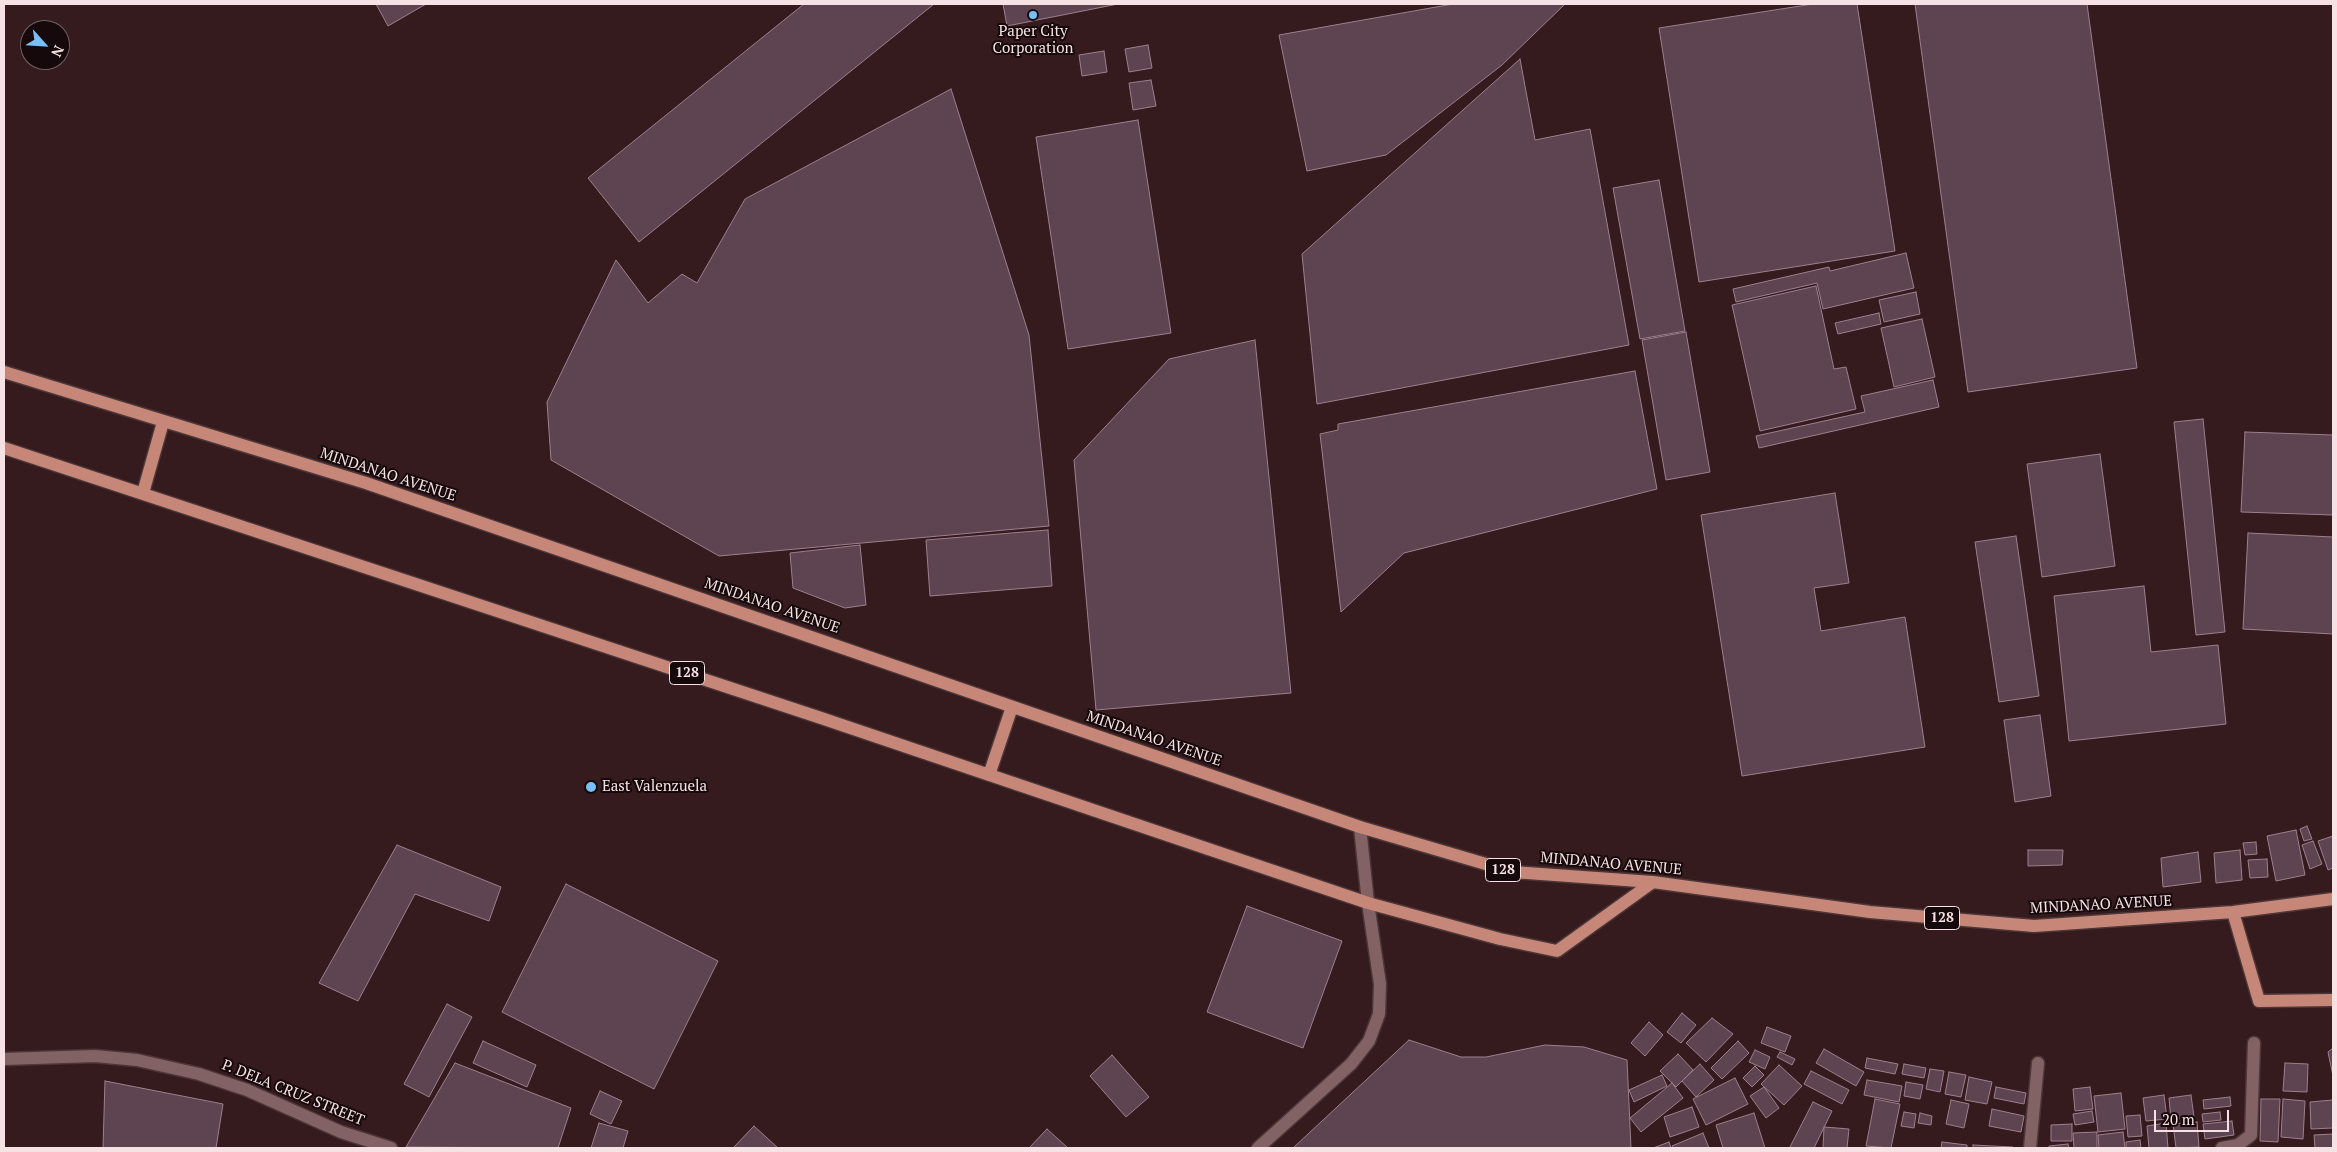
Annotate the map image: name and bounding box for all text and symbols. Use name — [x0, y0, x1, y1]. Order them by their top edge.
marker: Paper City Corporation — [1027, 9, 1039, 21]
north arrow — [20, 20, 70, 70]
place label: Paper City Corporation — [993, 23, 1073, 58]
text: N — [47, 42, 69, 60]
street label: MINDANAO AVENUE — [318, 445, 458, 505]
street label: MINDANAO AVENUE — [702, 574, 842, 638]
road number: 128 — [670, 661, 704, 684]
street label: MINDANAO AVENUE — [1084, 707, 1224, 771]
place label: East Valenzuela — [602, 778, 707, 796]
marker: East Valenzuela — [584, 780, 598, 794]
street label: MINDANAO AVENUE — [1540, 849, 1682, 879]
road number: 128 — [1486, 858, 1520, 882]
street label: MINDANAO AVENUE — [2030, 892, 2172, 918]
road number: 128 — [1924, 906, 1960, 930]
street label: P. DELA CRUZ STREET — [219, 1056, 367, 1130]
scale bar — [2157, 1100, 2232, 1132]
text: 20 m — [2162, 1109, 2195, 1129]

